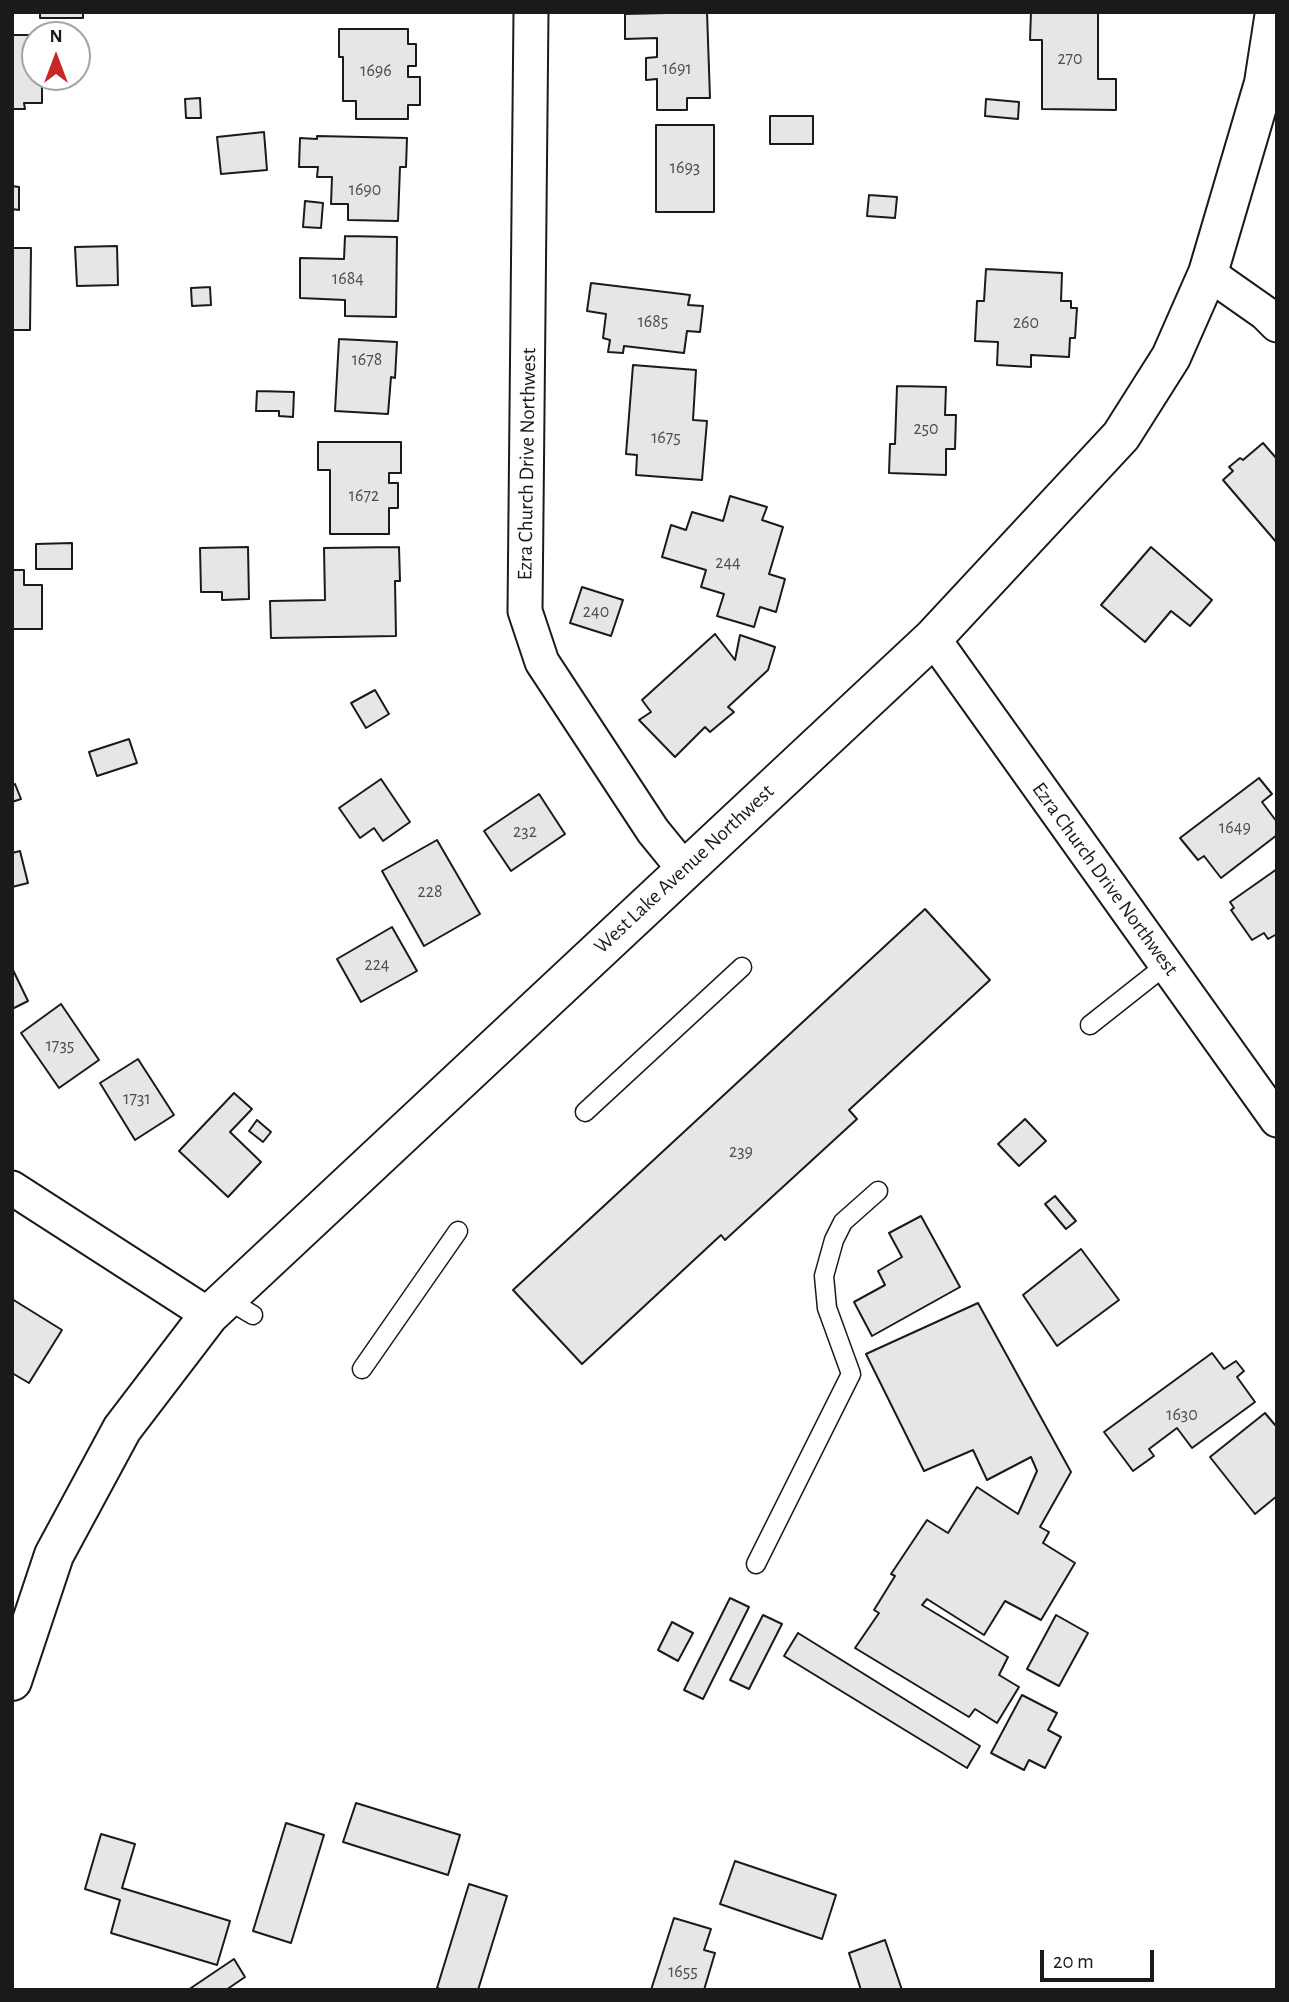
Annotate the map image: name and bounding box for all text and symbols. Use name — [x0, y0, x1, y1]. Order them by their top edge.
north arrow — [21, 21, 91, 91]
text: N — [49, 27, 63, 46]
house number: 270 — [1057, 48, 1083, 70]
house number: 1691 — [662, 58, 692, 80]
house number: 1696 — [360, 60, 392, 82]
house number: 1693 — [670, 157, 700, 179]
house number: 1690 — [349, 179, 381, 201]
house number: 1684 — [332, 268, 364, 290]
house number: 1685 — [638, 311, 668, 333]
house number: 260 — [1013, 312, 1039, 334]
street label: Ezra Church Drive Northwest — [512, 347, 542, 581]
house number: 1678 — [352, 349, 382, 371]
house number: 250 — [913, 418, 939, 440]
house number: 1675 — [651, 427, 681, 449]
house number: 1672 — [349, 485, 379, 507]
house number: 244 — [715, 552, 741, 574]
house number: 240 — [583, 601, 609, 623]
street label: Ezra Church Drive Northwest — [1026, 777, 1184, 981]
street label: West Lake Avenue Northwest — [589, 779, 779, 959]
house number: 1649 — [1219, 817, 1251, 839]
house number: 232 — [513, 821, 537, 843]
house number: 228 — [418, 881, 442, 903]
house number: 224 — [364, 954, 390, 976]
house number: 1735 — [46, 1035, 74, 1057]
house number: 1731 — [123, 1088, 151, 1110]
house number: 239 — [729, 1141, 753, 1163]
house number: 1630 — [1166, 1404, 1198, 1426]
scale bar — [1044, 1936, 1158, 1980]
text: 20 m — [1053, 1951, 1094, 1972]
house number: 1655 — [668, 1961, 698, 1983]

